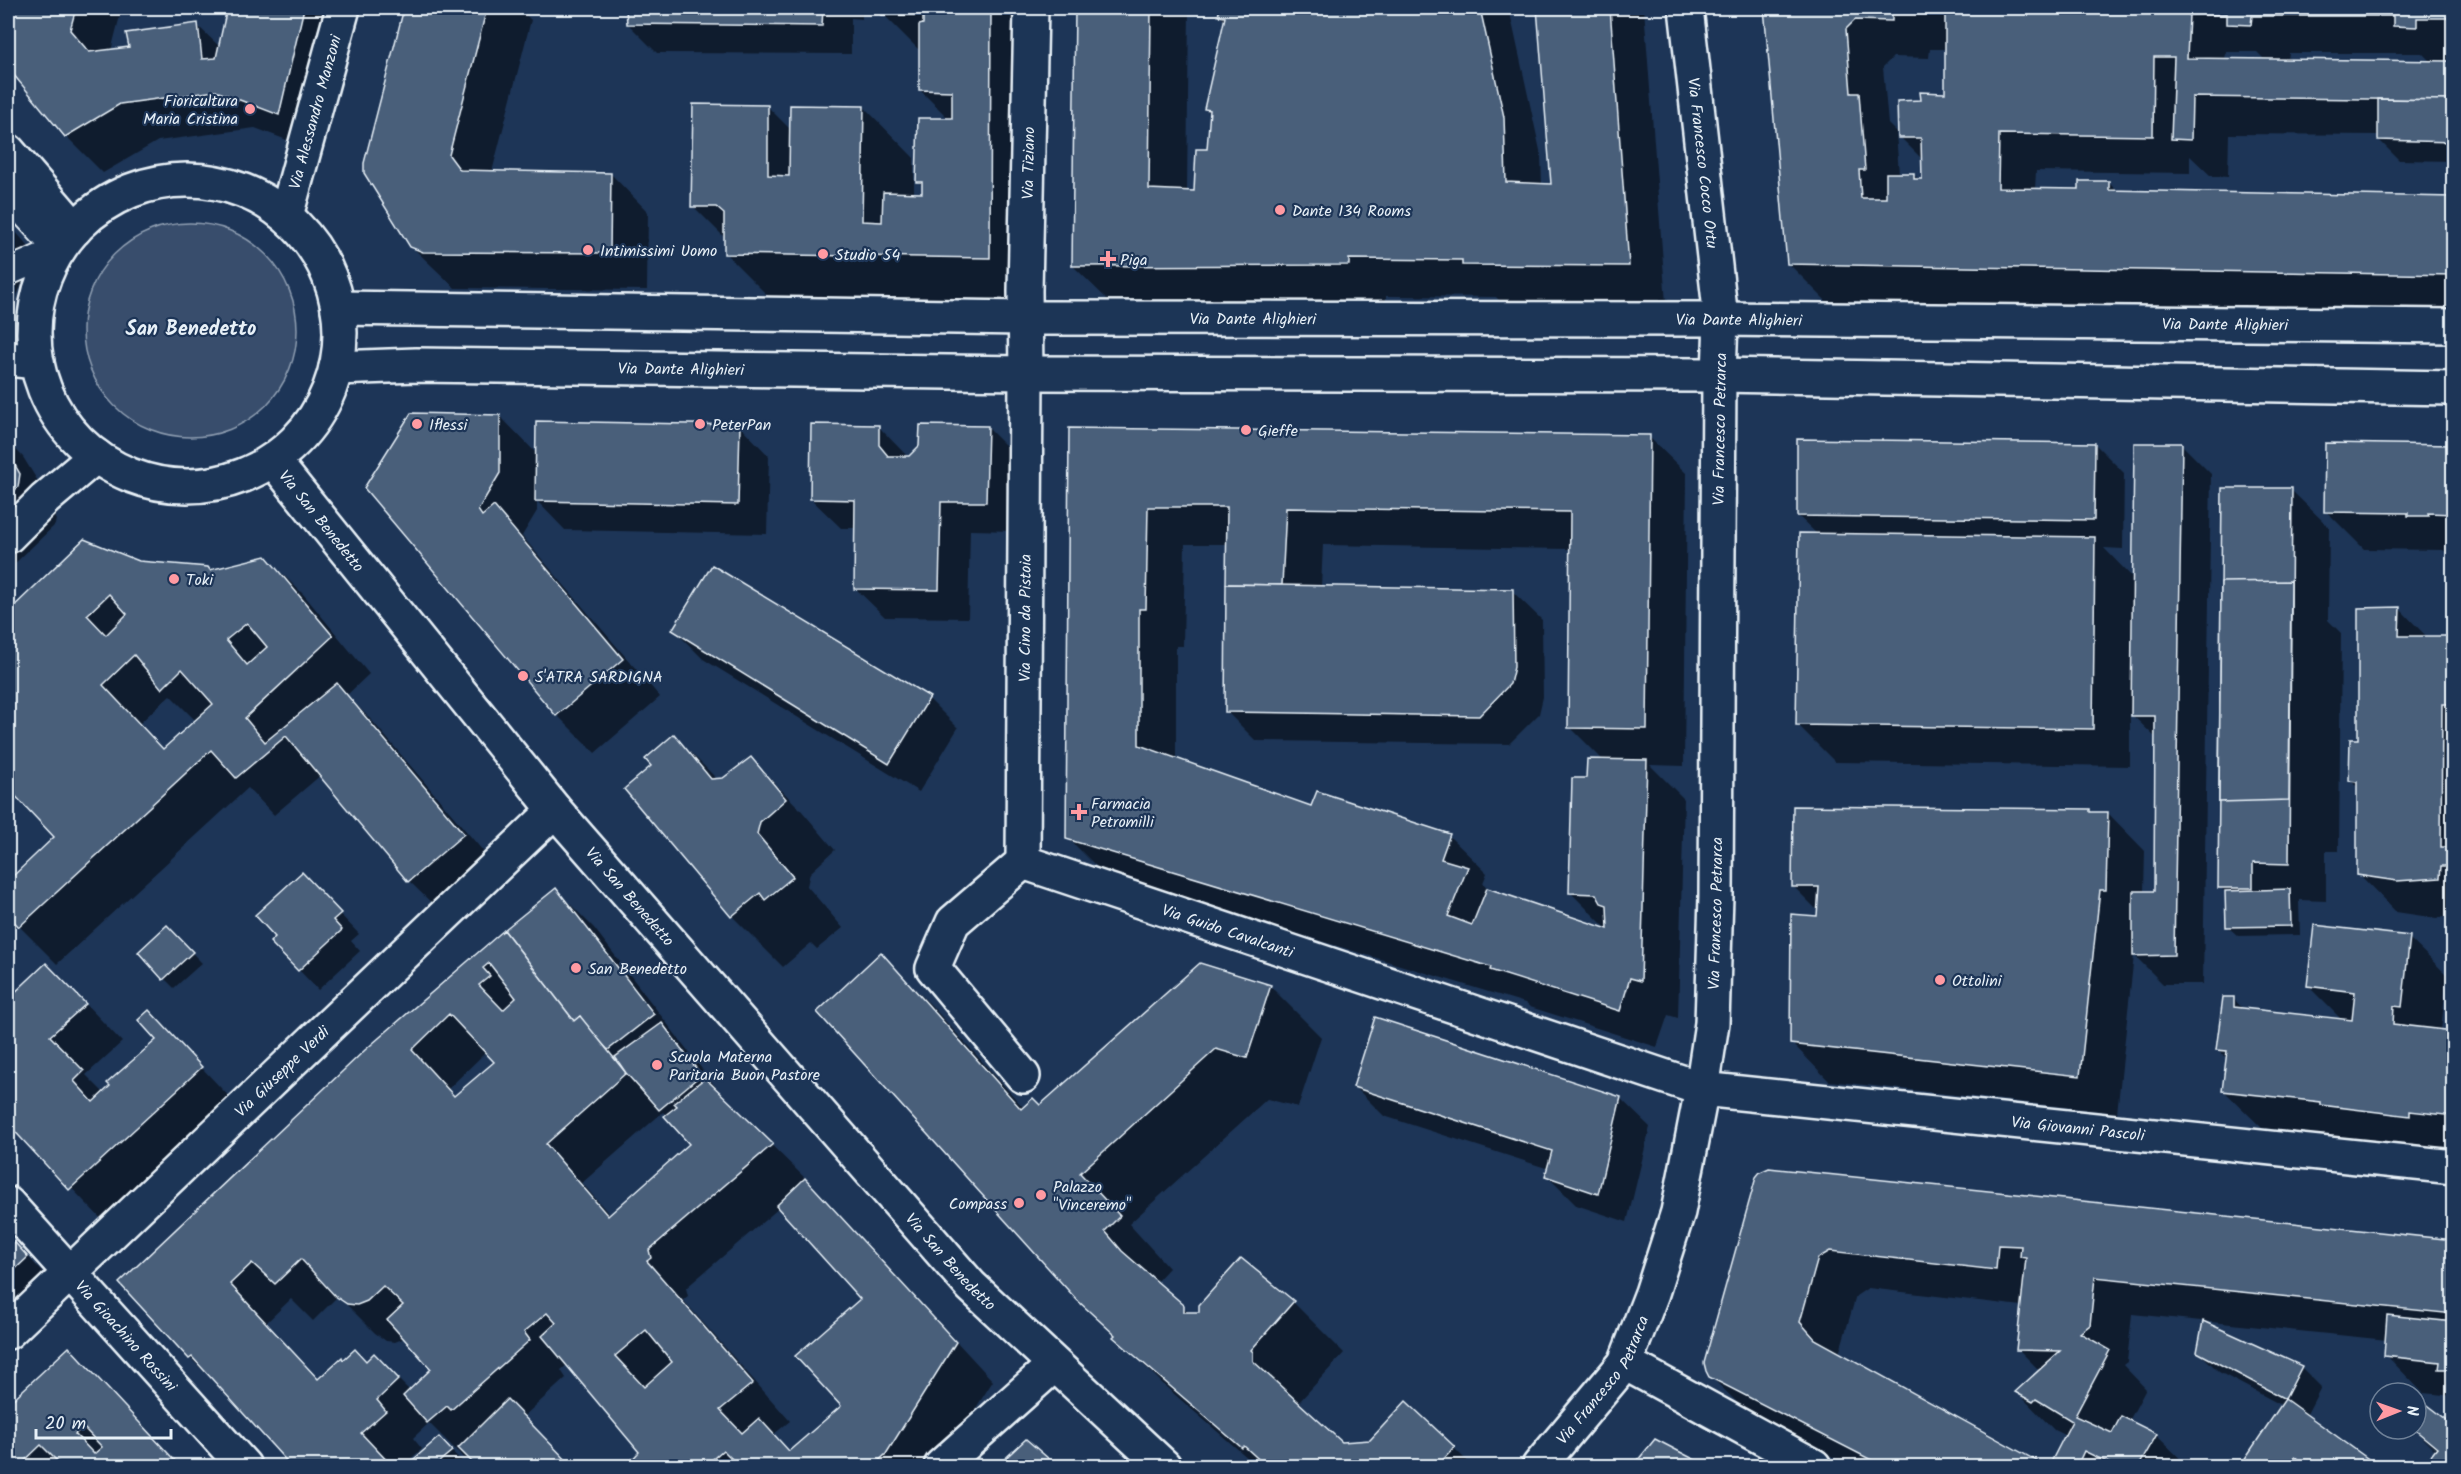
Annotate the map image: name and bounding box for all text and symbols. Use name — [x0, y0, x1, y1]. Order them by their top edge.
street label: Via Alessandro Manzoni — [283, 31, 349, 192]
street label: Via Francesco Cocco Ortu — [1680, 76, 1724, 250]
place label: Fioricultura Maria Cristina — [143, 89, 238, 132]
marker: Fioricultura Maria Cristina — [243, 102, 257, 116]
street label: Via Tiziano — [1016, 126, 1042, 200]
place label: Dante 134 Rooms — [1292, 199, 1411, 224]
marker: Dante 134 Rooms — [1273, 203, 1287, 217]
place label: Intimissimi Uomo — [600, 239, 717, 264]
marker: Intimissimi Uomo — [581, 243, 595, 257]
place label: Studio 54 — [835, 243, 900, 268]
marker: Studio 54 — [816, 247, 830, 261]
place label: Piga — [1120, 248, 1148, 273]
marker: Piga — [1101, 252, 1115, 266]
street label: Via Dante Alighieri — [1190, 307, 1317, 332]
street label: Via Dante Alighieri — [1676, 308, 1803, 334]
street label: Via Dante Alighieri — [2162, 312, 2289, 338]
district label: San Benedetto — [126, 314, 256, 346]
street label: Via Francesco Petrarca — [1707, 352, 1734, 506]
street label: Via Dante Alighieri — [618, 357, 745, 383]
place label: Iflessi — [429, 413, 468, 438]
place label: PeterPan — [712, 413, 771, 438]
marker: Iflessi — [410, 417, 424, 431]
marker: PeterPan — [693, 417, 707, 431]
place label: Gieffe — [1258, 419, 1298, 444]
marker: Gieffe — [1239, 423, 1253, 437]
street label: Via San Benedetto — [272, 465, 370, 578]
street label: Via Cino da Pistoia — [1013, 554, 1039, 682]
place label: Toki — [186, 568, 214, 593]
marker: Toki — [167, 572, 181, 586]
place label: S'ATRA SARDIGNA — [535, 665, 663, 690]
marker: S'ATRA SARDIGNA — [516, 669, 530, 683]
place label: Farmacia Petromilli — [1091, 792, 1155, 835]
marker: Farmacia Petromilli — [1072, 805, 1086, 819]
street label: Via Francesco Petrarca — [1702, 837, 1730, 990]
street label: Via San Benedetto — [579, 842, 680, 953]
street label: Via Guido Cavalcanti — [1158, 898, 1298, 966]
place label: San Benedetto — [588, 957, 687, 982]
marker: San Benedetto — [569, 961, 583, 975]
place label: Ottolini — [1952, 969, 2003, 994]
marker: Ottolini — [1933, 973, 1947, 987]
street label: Via Giuseppe Verdi — [229, 1020, 337, 1124]
place label: Scuola Materna Paritaria Buon Pastore — [669, 1045, 820, 1088]
marker: Scuola Materna Paritaria Buon Pastore — [650, 1058, 664, 1072]
street label: Via Giovanni Pascoli — [2010, 1110, 2147, 1149]
place label: Palazzo "Vinceremo" — [1053, 1175, 1132, 1218]
marker: Palazzo "Vinceremo" — [1034, 1188, 1048, 1202]
place label: Compass — [949, 1192, 1007, 1217]
marker: Compass — [1012, 1196, 1026, 1210]
street label: Via San Benedetto — [898, 1208, 1001, 1317]
street label: Via Gioachino Rossini — [68, 1275, 183, 1399]
street label: Via Francesco Petrarca — [1551, 1312, 1656, 1451]
north arrow — [2368, 1381, 2428, 1441]
scale bar — [36, 1402, 171, 1440]
text: N — [2399, 1405, 2424, 1416]
text: 20 m — [45, 1410, 86, 1439]

